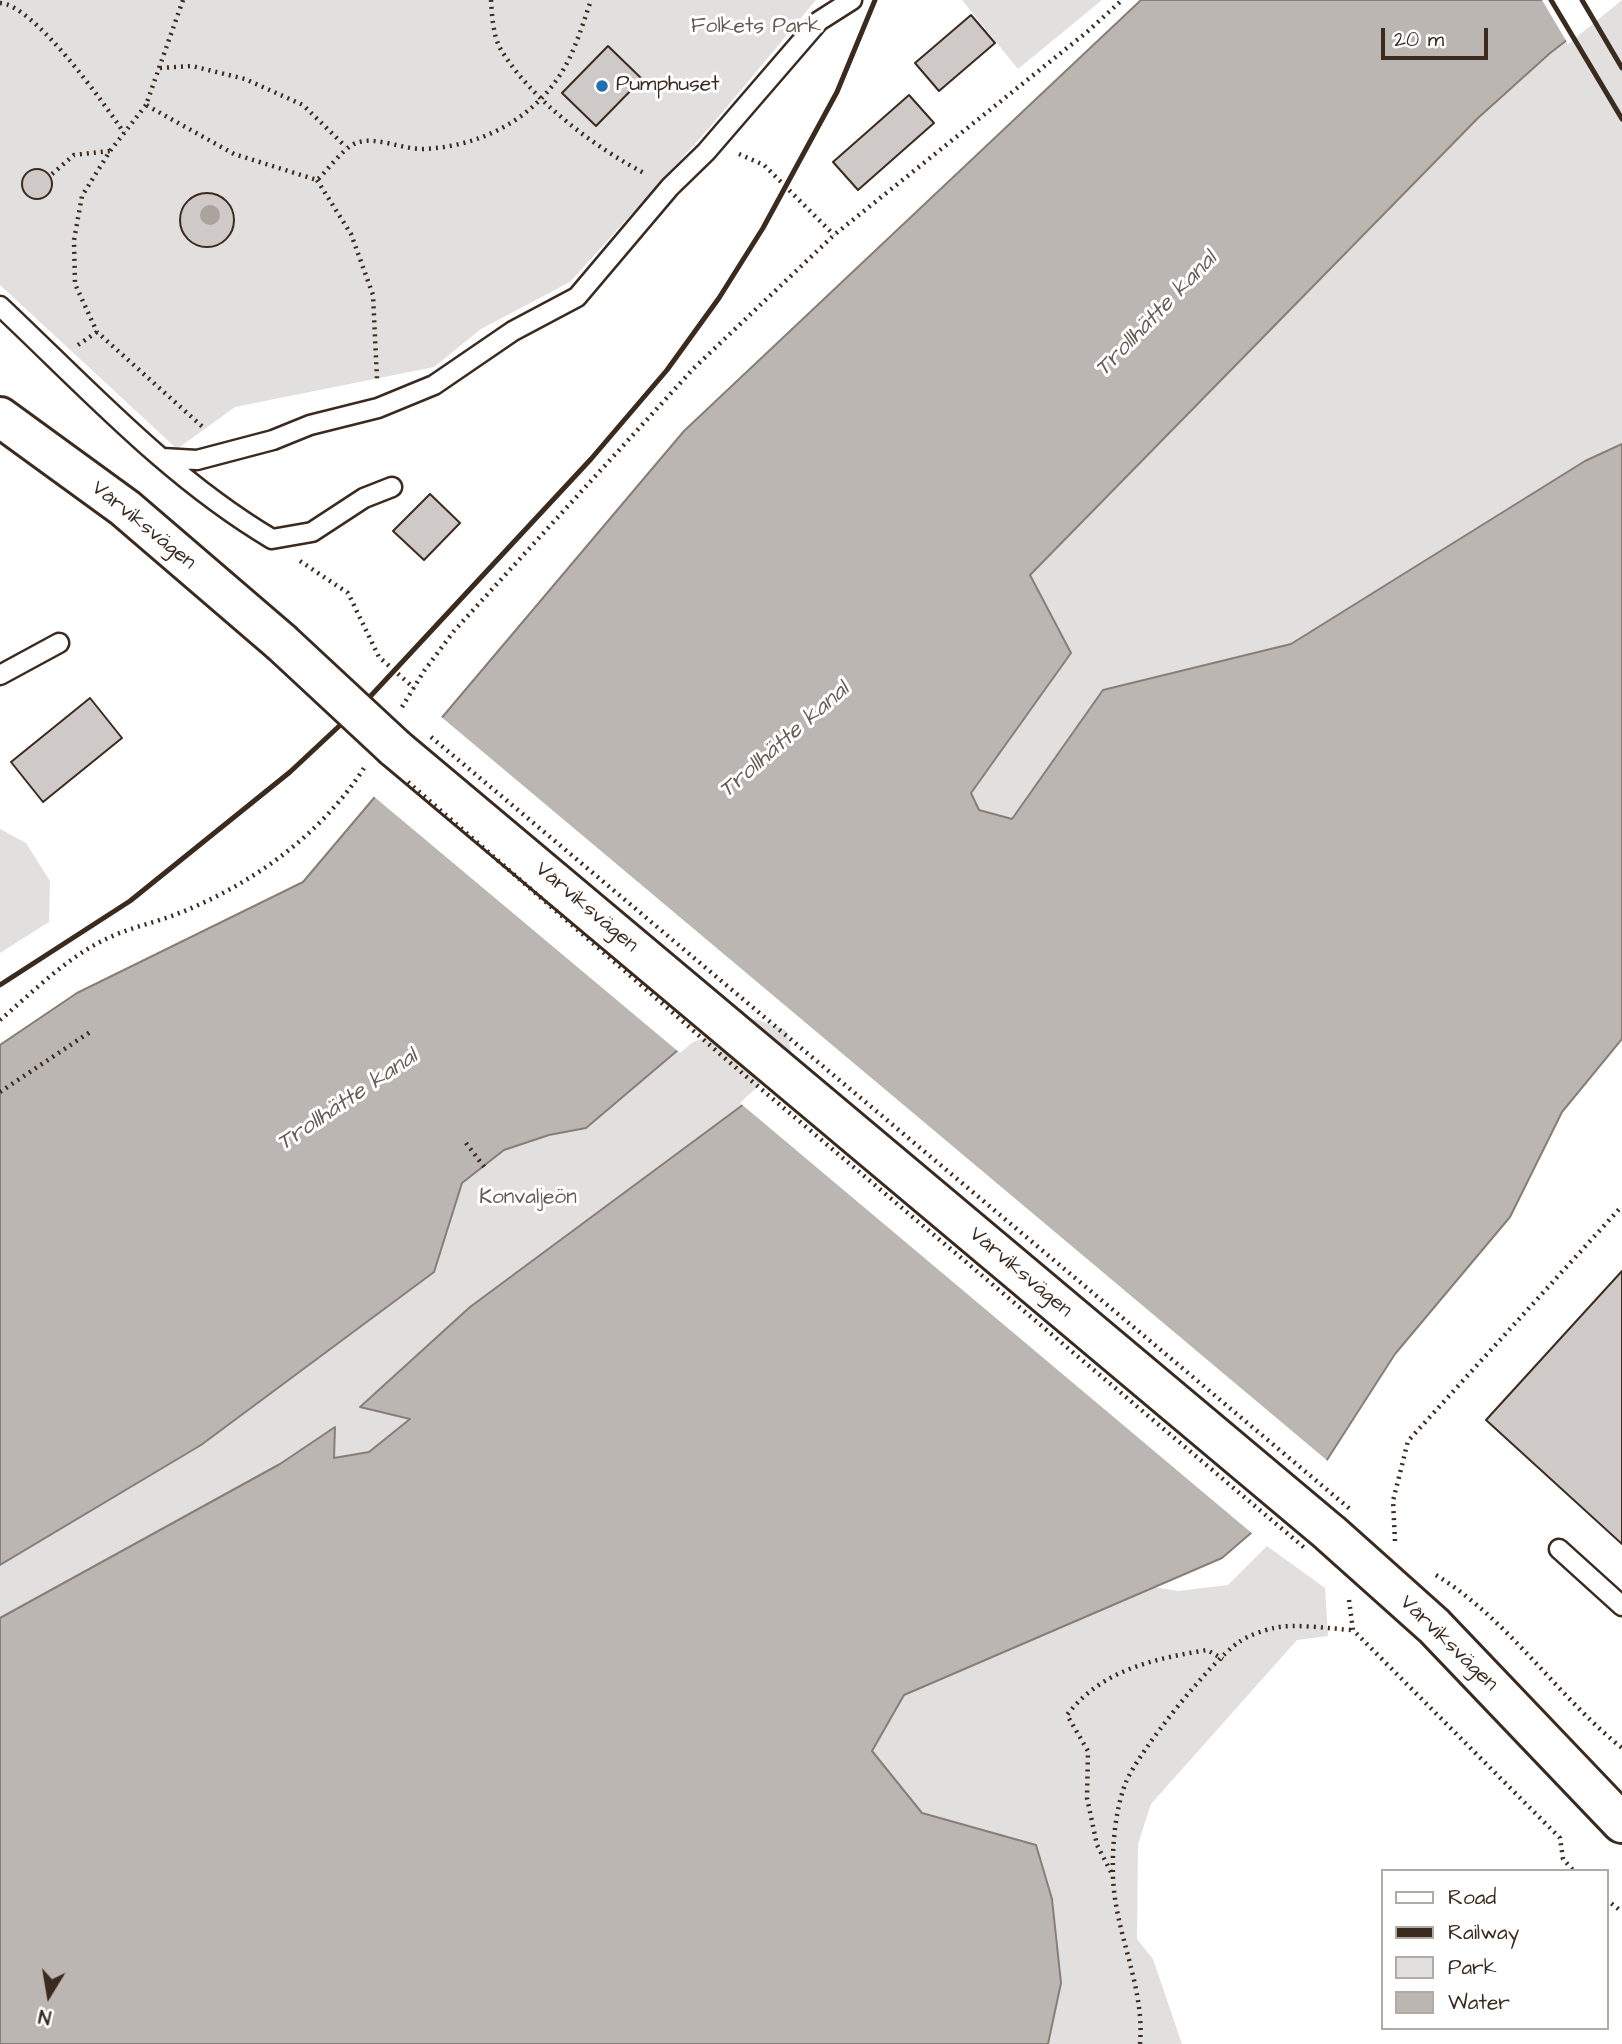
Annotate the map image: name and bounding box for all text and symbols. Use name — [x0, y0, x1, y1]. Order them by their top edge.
scale bar — [1384, 14, 1491, 58]
park label: Folkets Park — [691, 15, 821, 41]
text: 20 m — [1394, 25, 1444, 54]
place label: Pumphuset — [616, 73, 720, 99]
marker: Pumphuset — [594, 78, 610, 94]
water label: Trollhätte kanal — [1090, 247, 1224, 383]
street label: Vårviksvägen — [86, 476, 200, 576]
water label: Trollhätte kanal — [714, 677, 856, 805]
street label: Vårviksvägen — [529, 857, 643, 959]
water label: Trollhätte kanal — [273, 1044, 423, 1158]
park label: Konvaljeön — [479, 1186, 577, 1212]
street label: Vårviksvägen — [963, 1222, 1077, 1324]
street label: Vårviksvägen — [1393, 1591, 1503, 1697]
legend — [1380, 1869, 1608, 2030]
text: Road — [1448, 1883, 1496, 1912]
text: Railway — [1448, 1918, 1519, 1947]
text: Park — [1448, 1953, 1497, 1982]
north arrow — [14, 1960, 84, 2030]
text: Water — [1448, 1988, 1510, 2017]
text: N — [36, 2002, 53, 2030]

